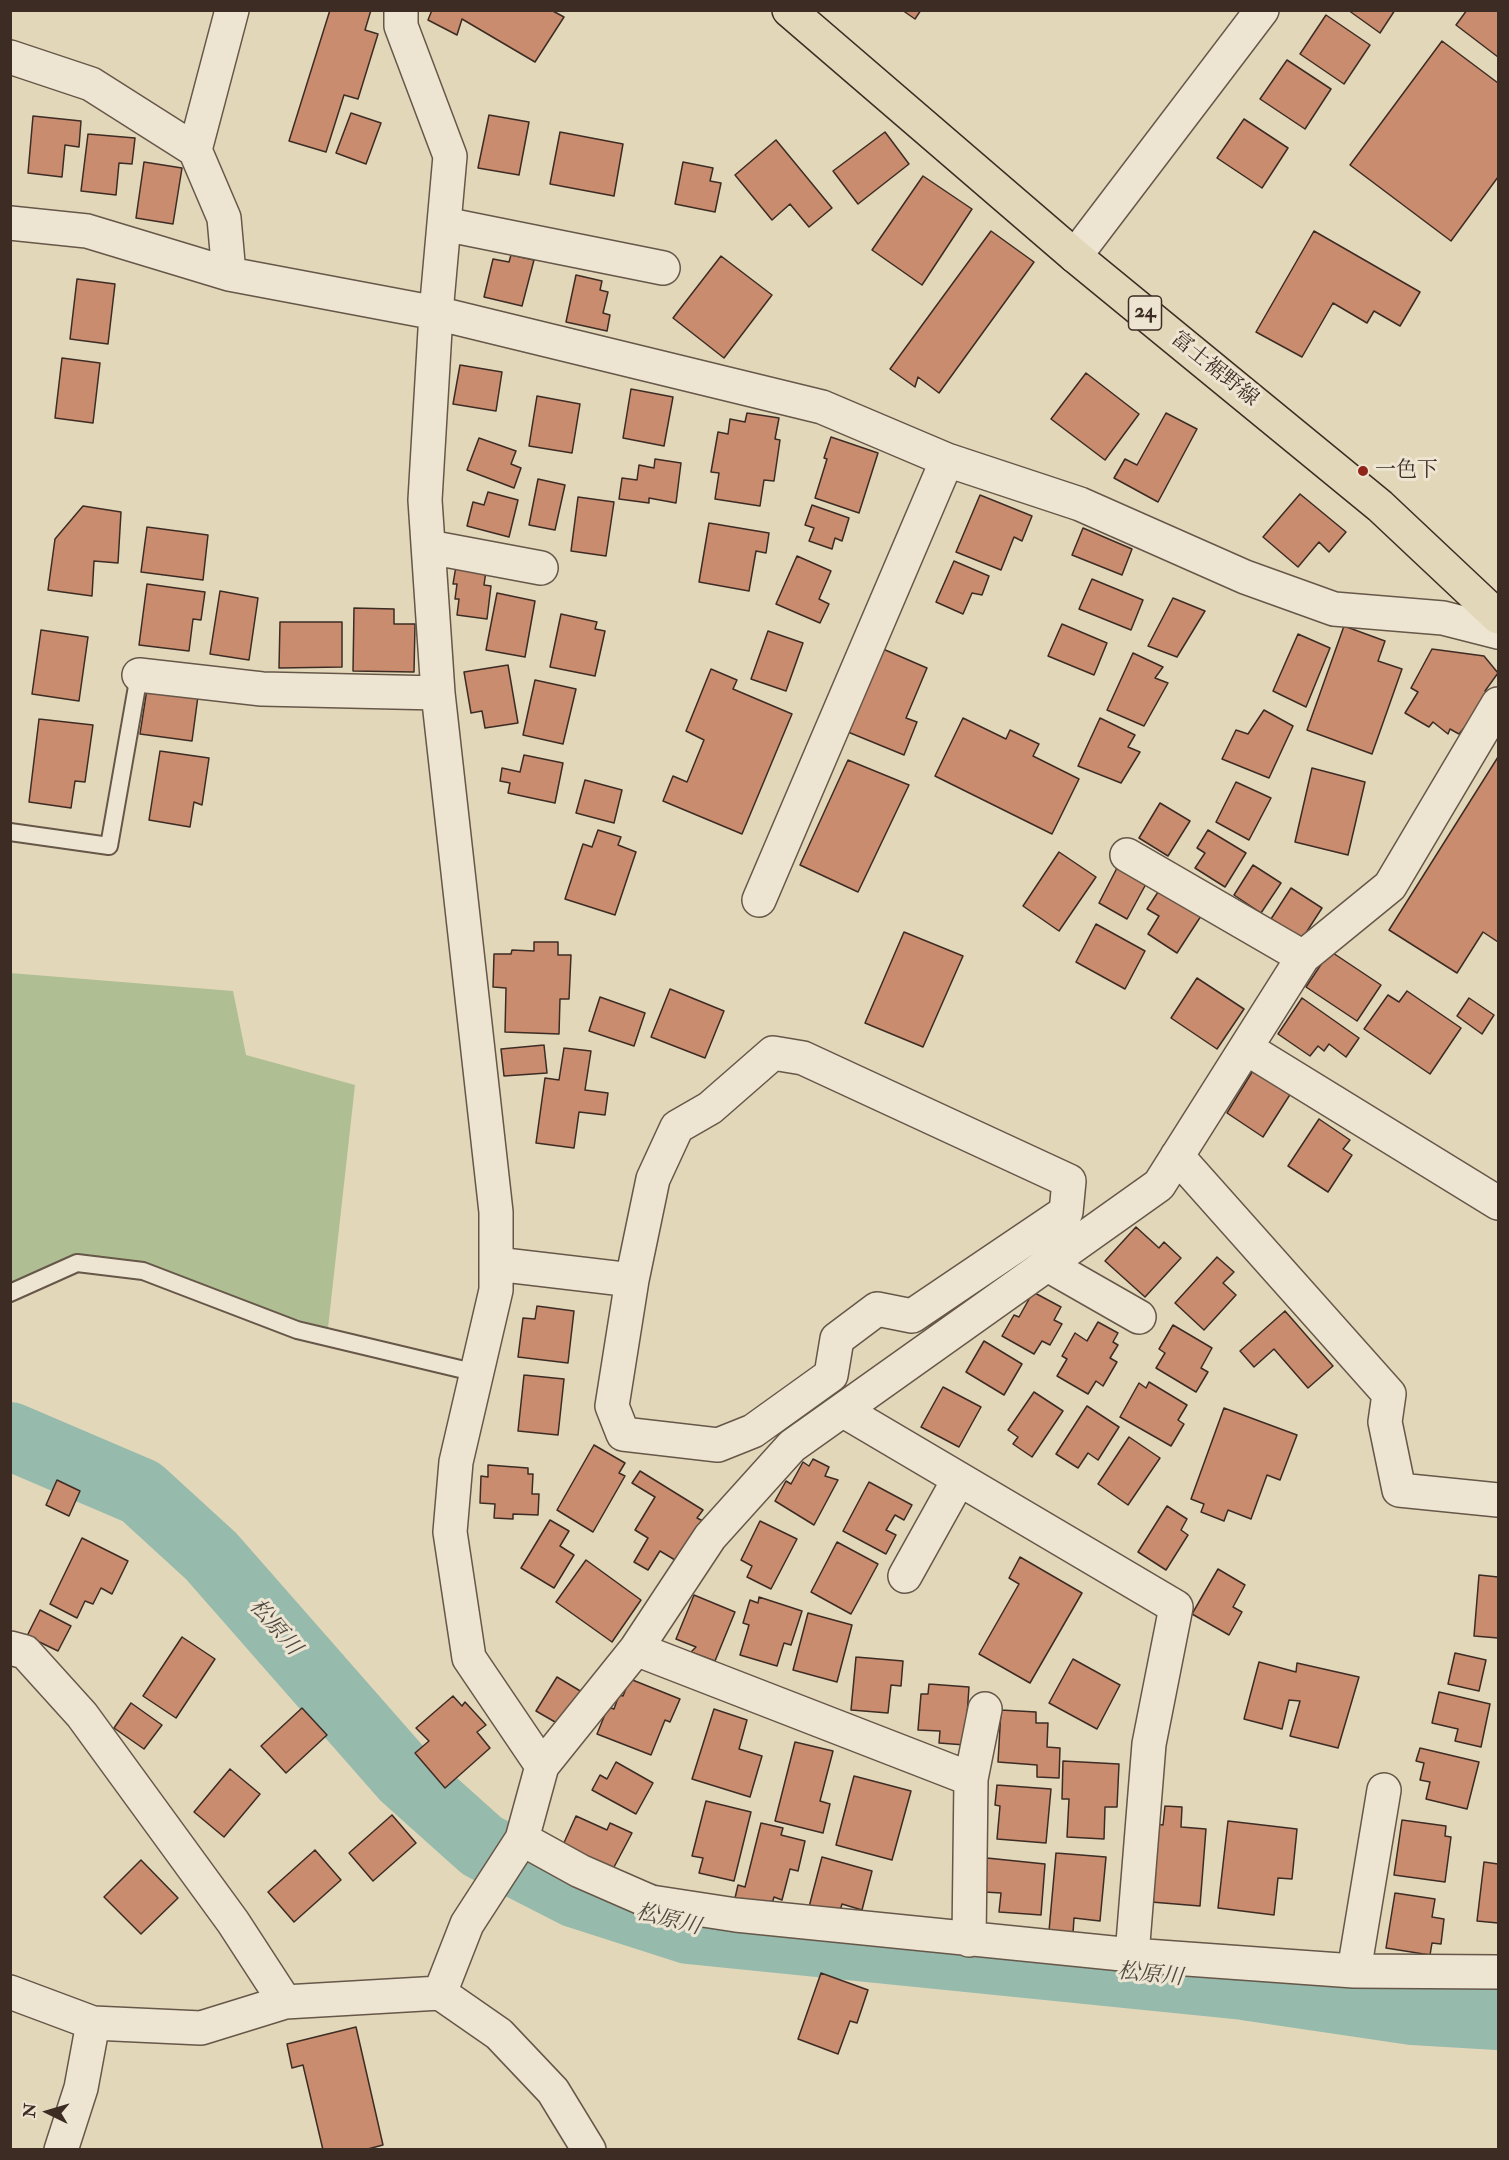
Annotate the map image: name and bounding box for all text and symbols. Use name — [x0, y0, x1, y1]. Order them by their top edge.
road number: 24 — [1128, 296, 1162, 330]
street label: 富士裾野線 — [1165, 327, 1263, 413]
place label: 一色下 — [1375, 458, 1438, 484]
marker: 一色下 — [1356, 464, 1370, 478]
water label: 松原川 — [242, 1594, 306, 1662]
water label: 松原川 — [633, 1900, 703, 1942]
water label: 松原川 — [1116, 1959, 1184, 1993]
north arrow — [18, 2082, 78, 2142]
text: N — [19, 2102, 41, 2118]

